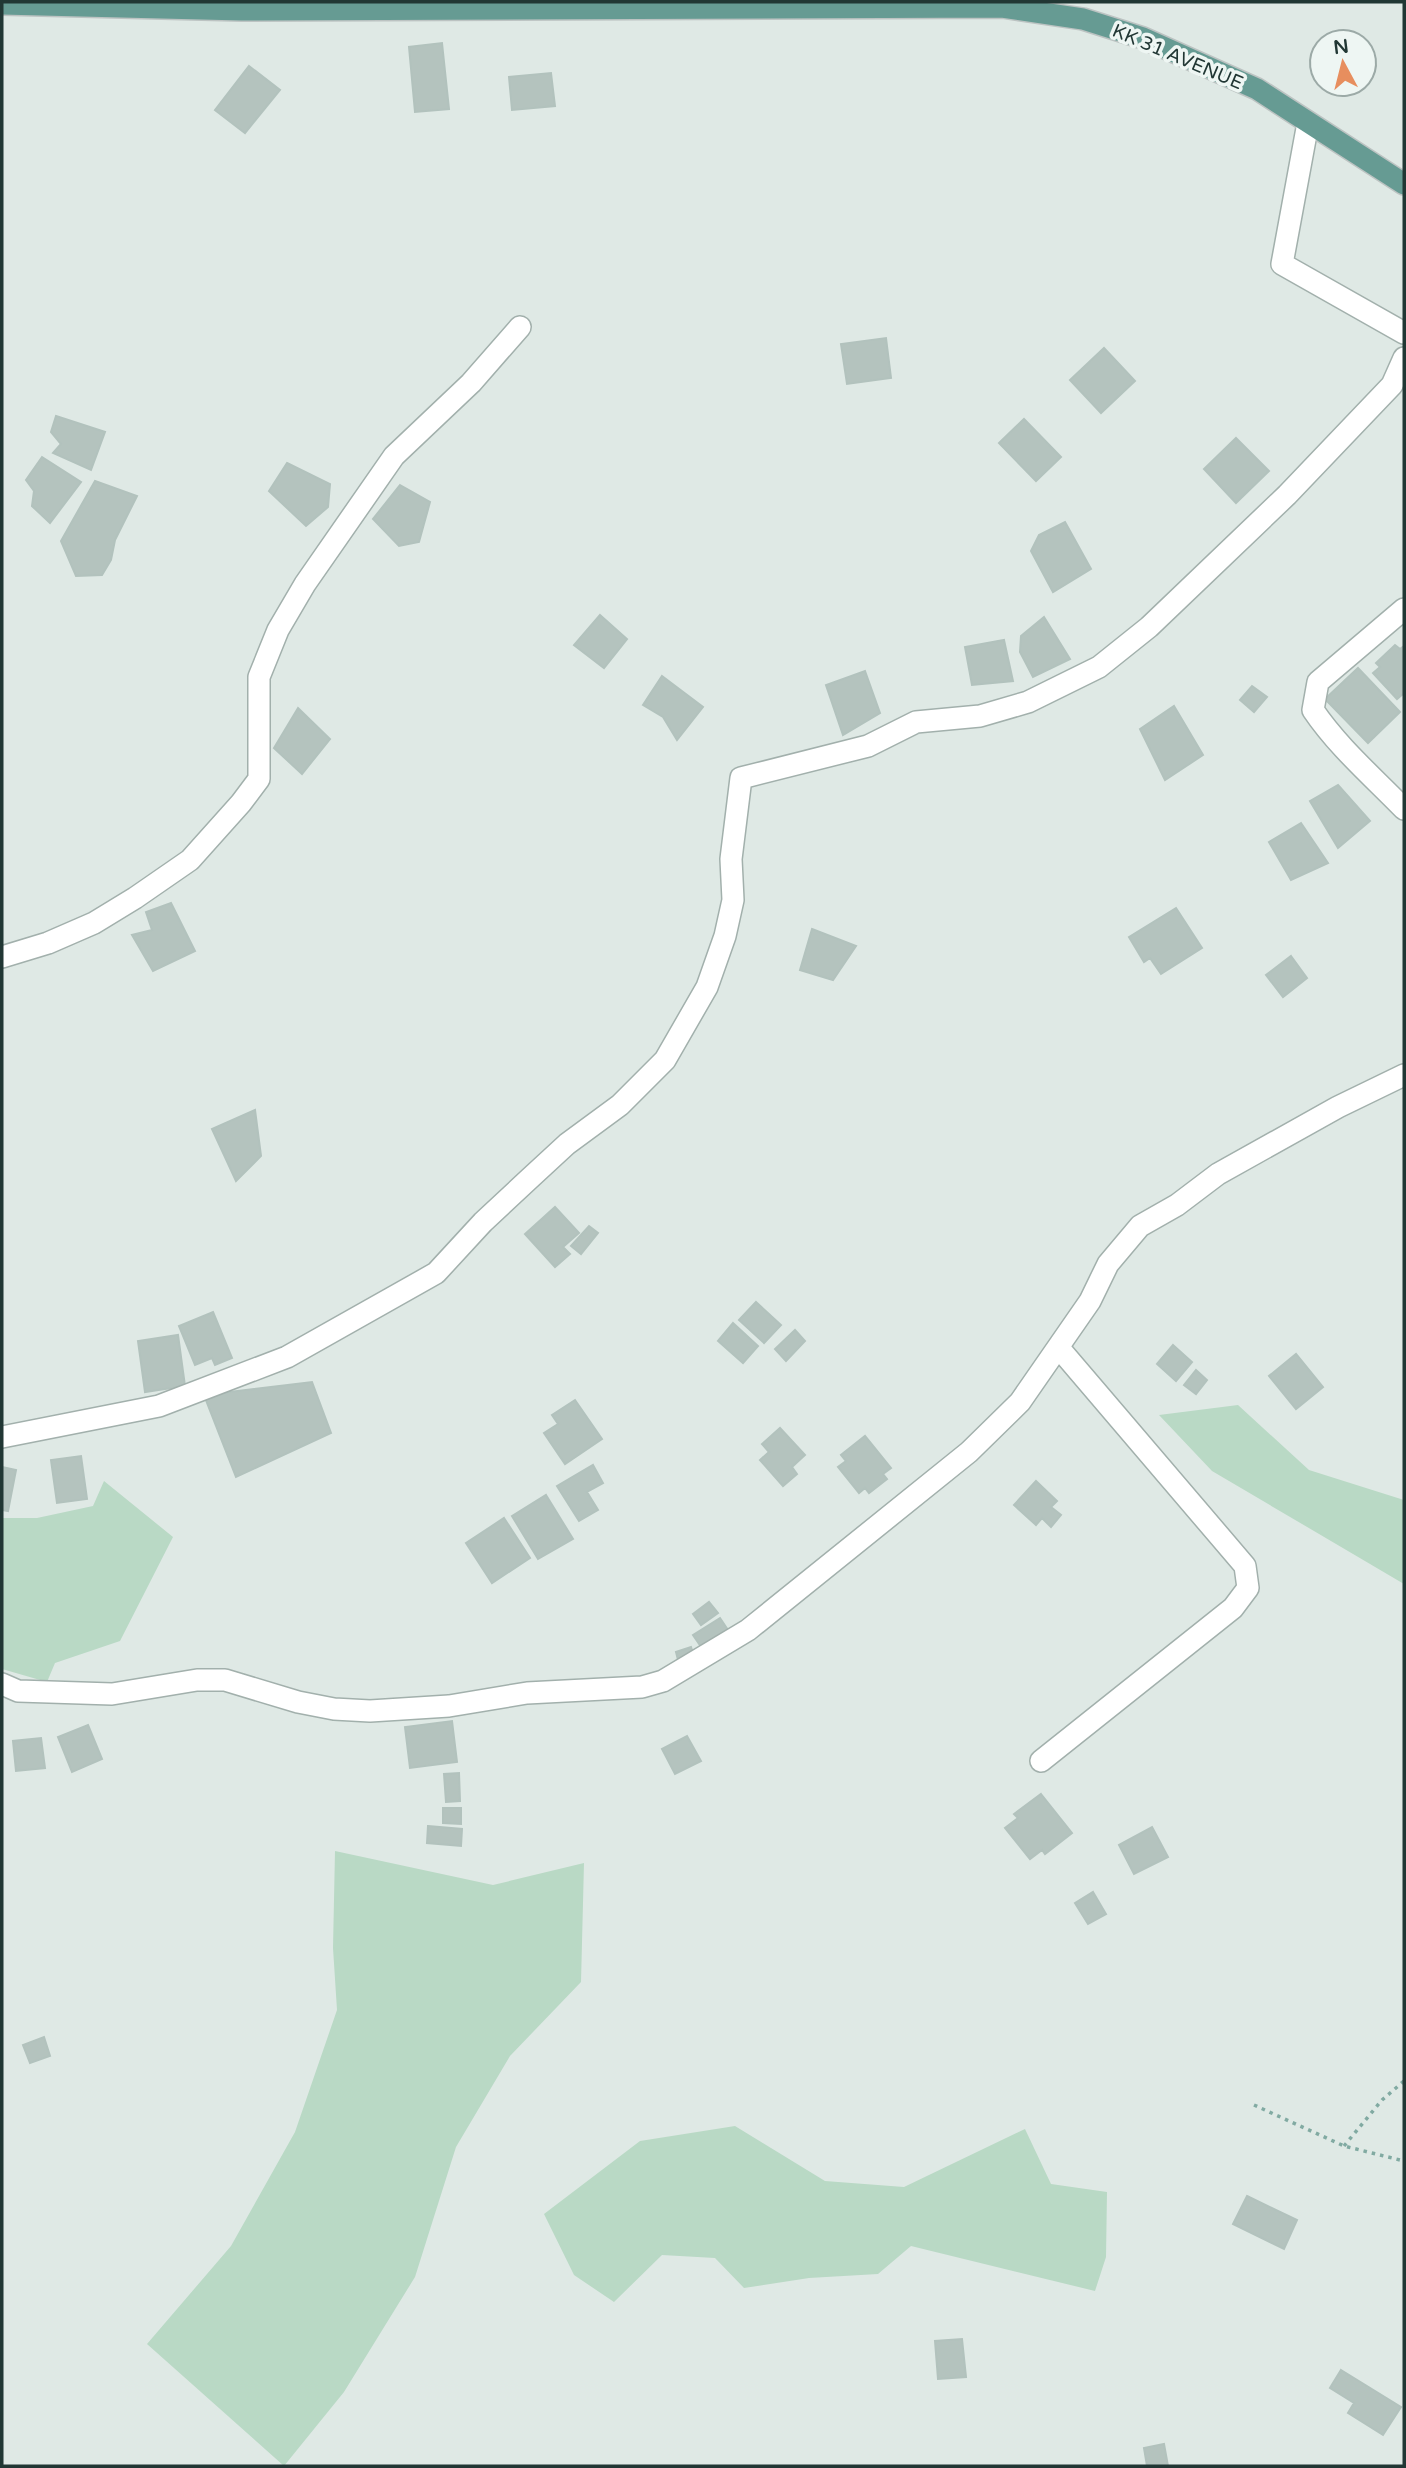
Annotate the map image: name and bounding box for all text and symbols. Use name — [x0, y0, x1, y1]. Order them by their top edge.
street label: KK 31 AVENUE — [1109, 20, 1246, 94]
north arrow — [1308, 28, 1378, 98]
text: N — [1332, 35, 1350, 59]

